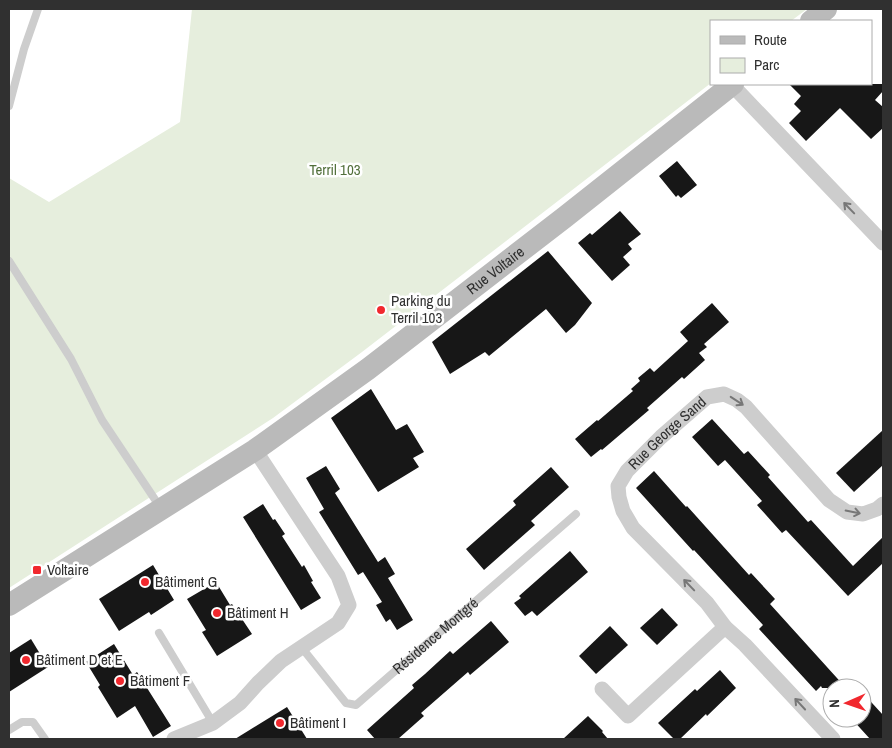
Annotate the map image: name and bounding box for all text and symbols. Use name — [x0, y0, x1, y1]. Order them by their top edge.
legend — [710, 20, 872, 85]
text: Route — [754, 29, 787, 50]
text: Parc — [754, 54, 779, 75]
park label: Terril 103 — [309, 159, 361, 180]
one-way arrow — [843, 202, 855, 215]
street label: Rue Voltaire — [462, 241, 529, 299]
place label: Parking du Terril 103 — [391, 290, 451, 328]
marker: Parking du Terril 103 — [375, 304, 387, 316]
street label: Rue George Sand — [623, 392, 710, 474]
one-way arrow — [730, 397, 744, 407]
one-way arrow — [845, 508, 861, 517]
place label: Voltaire — [47, 559, 89, 580]
marker: Voltaire — [31, 564, 43, 576]
place label: Bâtiment G — [155, 571, 217, 592]
marker: Bâtiment G — [139, 576, 151, 588]
one-way arrow — [683, 579, 695, 591]
street label: Résidence Montgré — [388, 592, 483, 679]
place label: Bâtiment H — [227, 602, 289, 623]
marker: Bâtiment H — [211, 607, 223, 619]
place label: Bâtiment D et E — [36, 649, 123, 670]
marker: Bâtiment D et E — [20, 654, 32, 666]
place label: Bâtiment F — [130, 670, 190, 691]
marker: Bâtiment F — [114, 675, 126, 687]
north arrow — [822, 678, 872, 728]
one-way arrow — [794, 697, 806, 710]
text: N — [825, 699, 843, 708]
place label: Bâtiment I — [290, 712, 346, 733]
marker: Bâtiment I — [274, 717, 286, 729]

